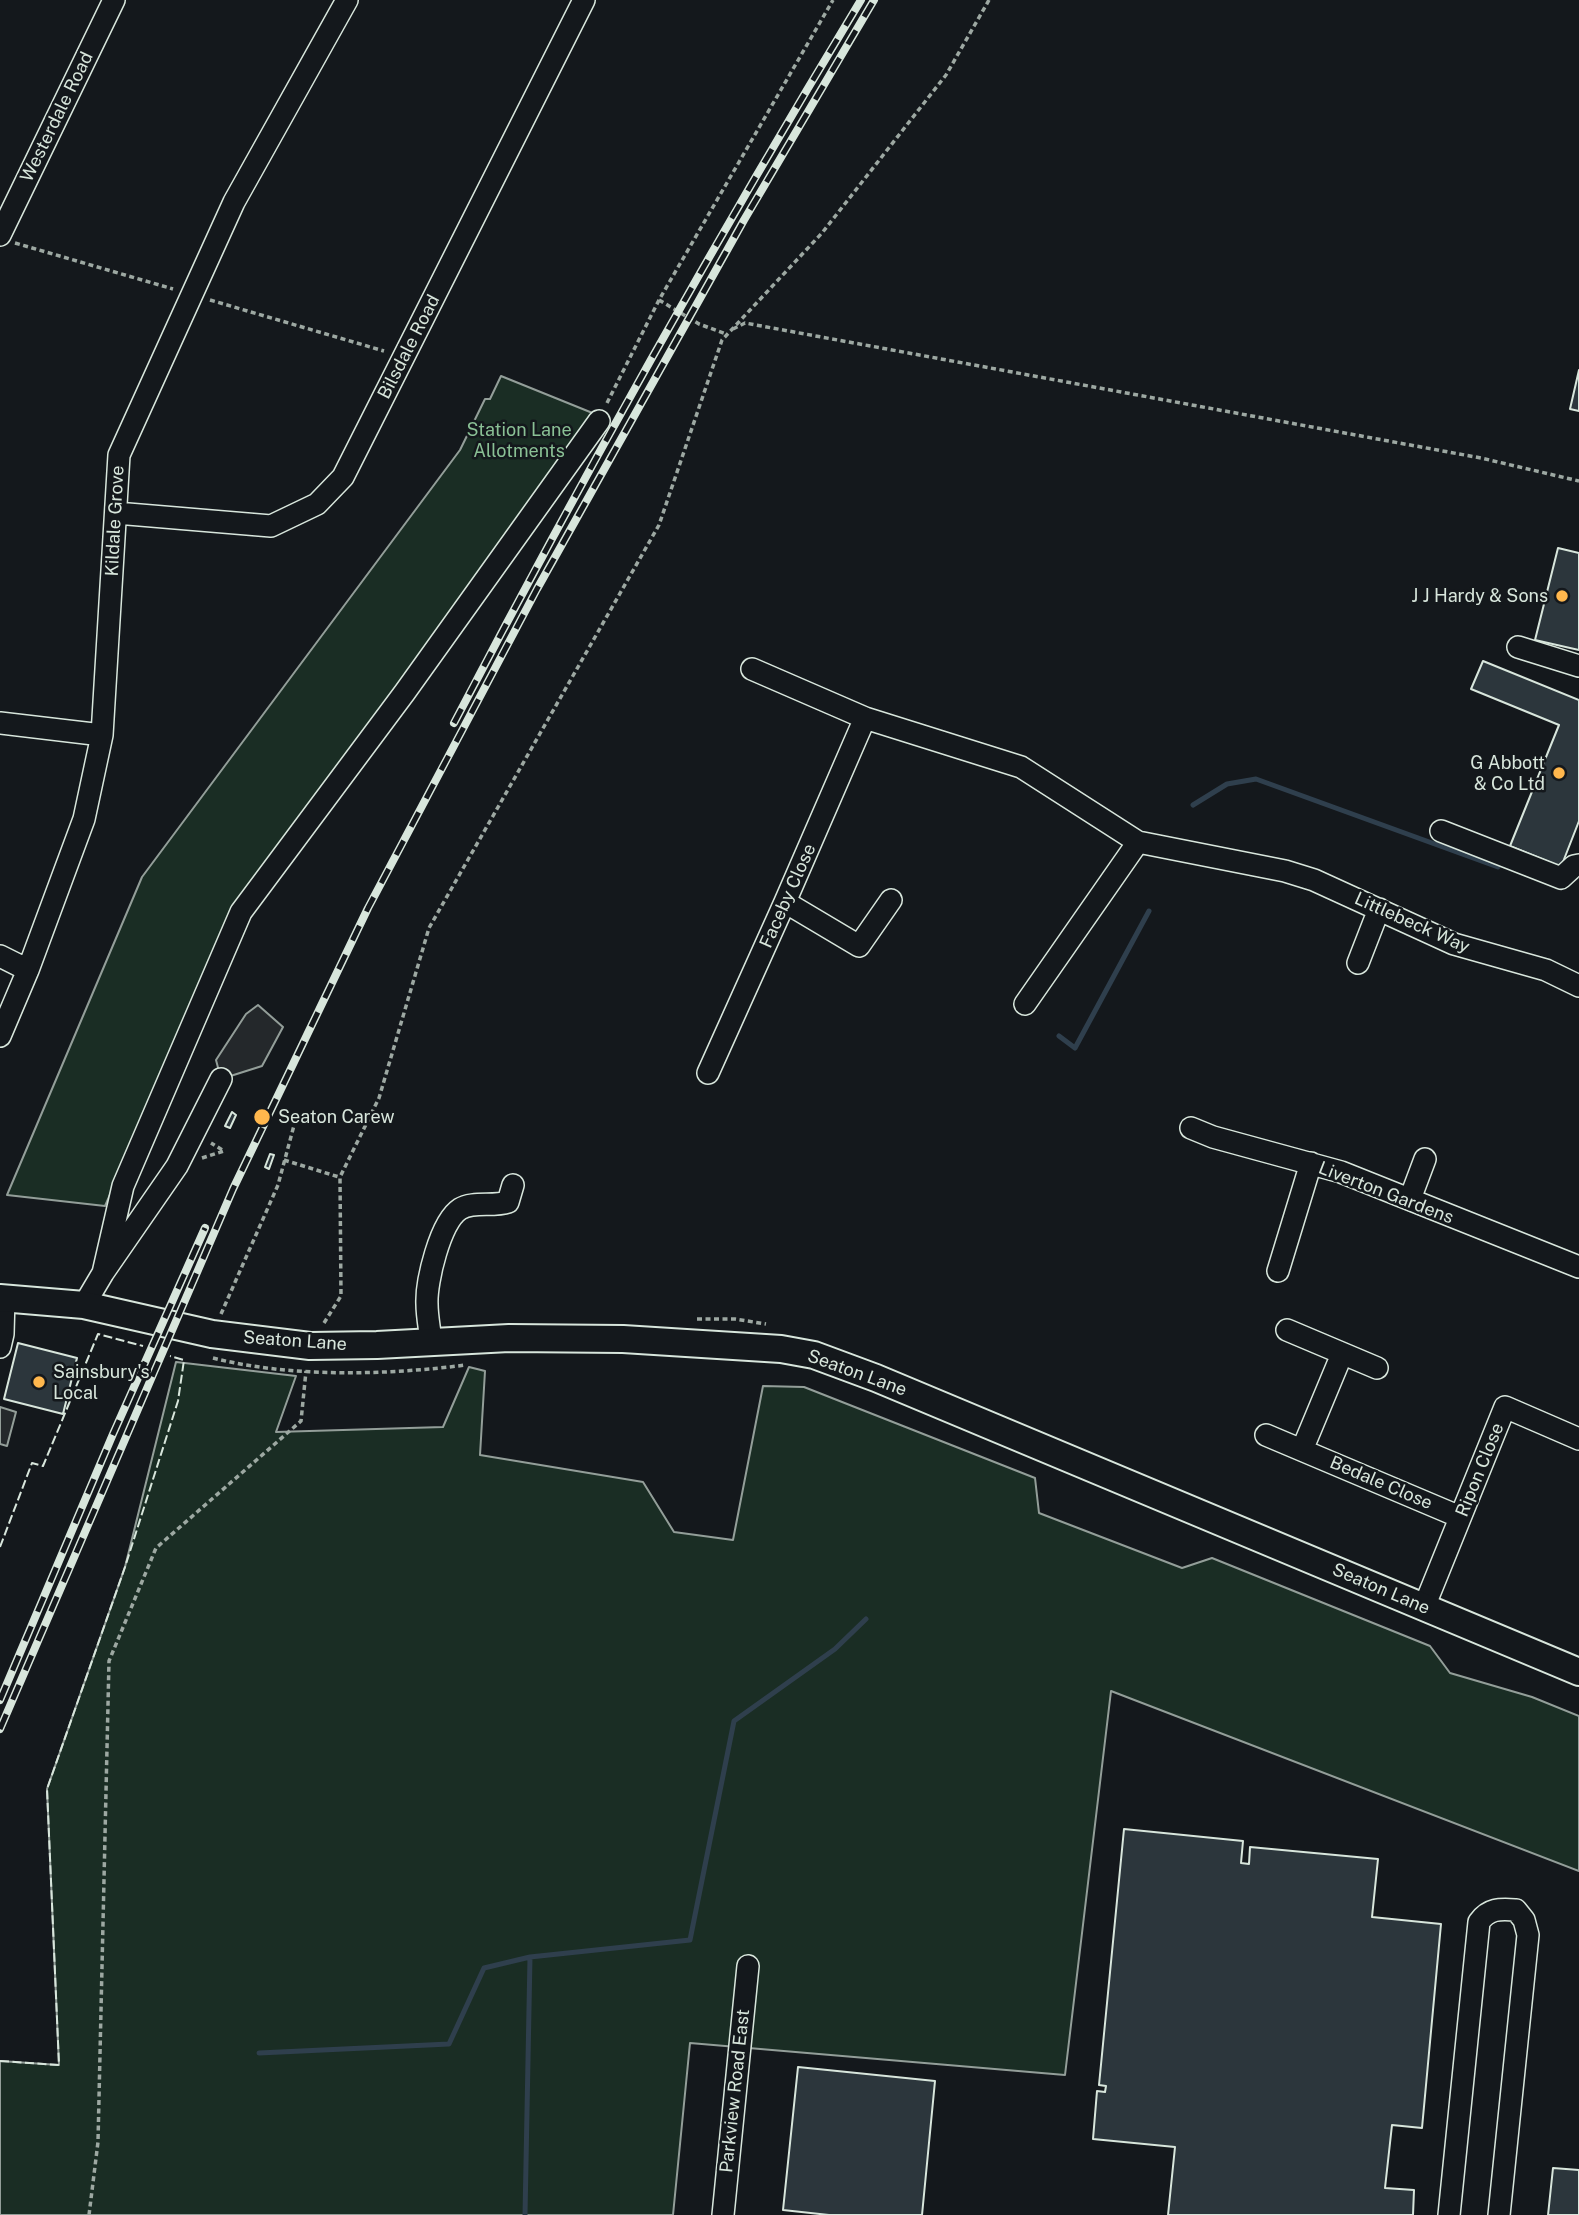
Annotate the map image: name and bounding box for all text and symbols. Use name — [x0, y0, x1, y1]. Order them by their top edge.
street label: Westerdale Road — [16, 48, 98, 186]
street label: Bilsdale Road — [374, 291, 444, 403]
park label: Station Lane Allotments — [466, 419, 572, 462]
street label: Kildale Grove — [101, 465, 129, 577]
place label: J J Hardy & Sons — [1411, 585, 1548, 607]
marker: J J Hardy & Sons — [1554, 588, 1570, 604]
place label: G Abbott & Co Ltd — [1470, 752, 1545, 794]
marker: G Abbott & Co Ltd — [1551, 765, 1567, 781]
street label: Faceby Close — [755, 841, 821, 951]
street label: Littlebeck Way — [1351, 888, 1473, 958]
place label: Seaton Carew — [278, 1106, 395, 1128]
marker: Seaton Carew — [252, 1107, 272, 1127]
street label: Liverton Gardens — [1315, 1157, 1457, 1229]
street label: Seaton Lane — [242, 1327, 348, 1355]
street label: Seaton Lane — [804, 1345, 910, 1401]
place label: Sainsbury's Local — [53, 1361, 150, 1404]
marker: Sainsbury's Local — [31, 1374, 47, 1390]
street label: Ripon Close — [1451, 1420, 1509, 1520]
street label: Bedale Close — [1326, 1452, 1436, 1514]
street label: Seaton Lane — [1329, 1559, 1433, 1619]
street label: Parkview Road East — [716, 2008, 754, 2174]

